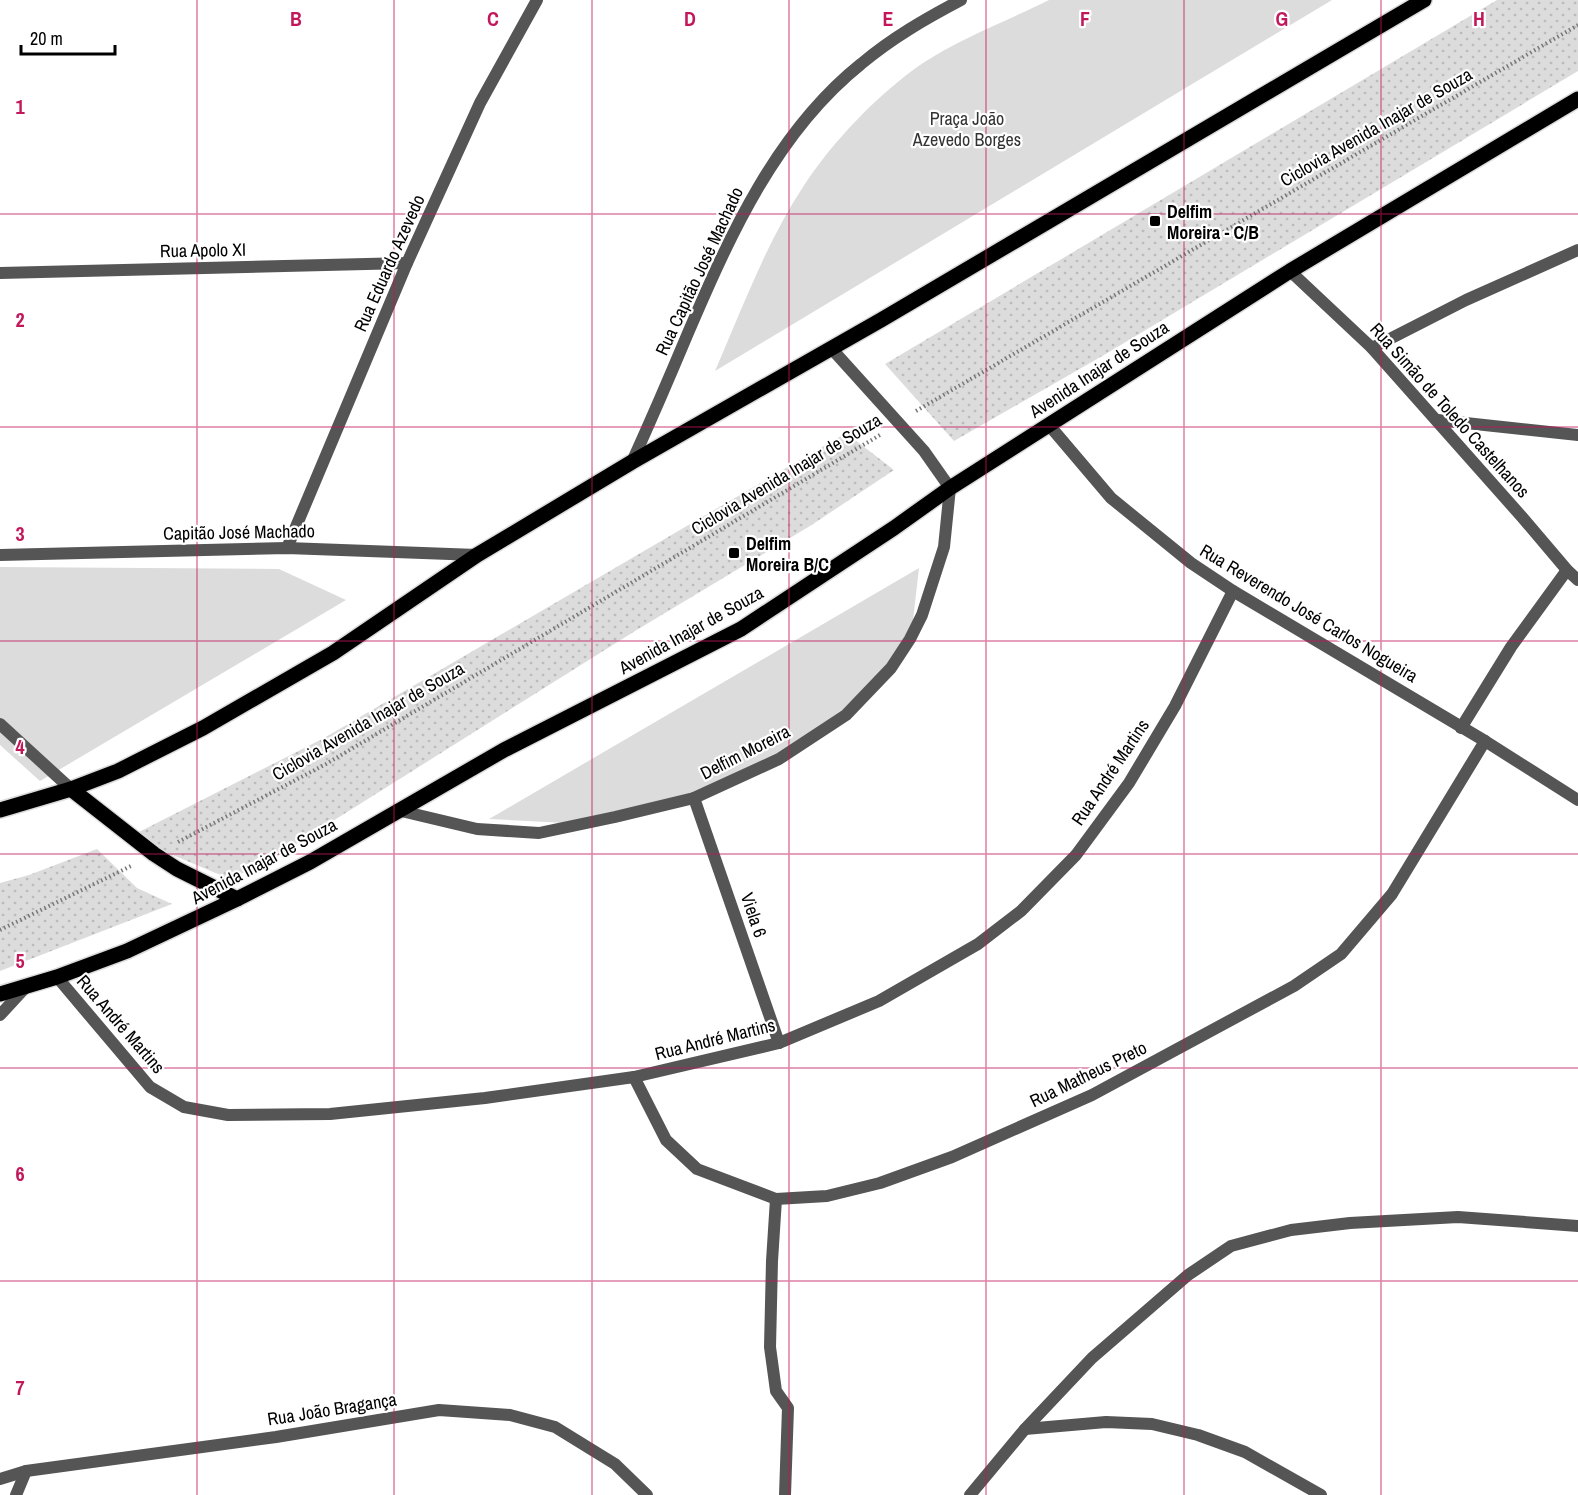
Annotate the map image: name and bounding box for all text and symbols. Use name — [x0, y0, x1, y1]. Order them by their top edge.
text: B — [290, 5, 302, 32]
text: C — [487, 5, 499, 32]
text: D — [684, 5, 696, 32]
text: E — [883, 5, 894, 32]
text: F — [1080, 5, 1090, 32]
text: G — [1276, 5, 1288, 32]
text: H — [1473, 5, 1485, 32]
scale bar — [21, 18, 116, 56]
text: 20 m — [30, 26, 63, 51]
street label: Ciclovia Avenida Inajar de Souza — [1275, 62, 1477, 192]
text: 1 — [15, 93, 25, 120]
park label: Praça João Azevedo Borges — [912, 106, 1021, 152]
street label: Rua Capitão José Machado — [649, 183, 749, 359]
street label: Rua Eduardo Azevedo — [348, 190, 430, 336]
place label: Delfim Moreira - C/B — [1167, 199, 1259, 245]
marker: Delfim Moreira - C/B — [1148, 214, 1162, 228]
street label: Rua Apolo XI — [160, 237, 246, 263]
text: 2 — [15, 306, 25, 333]
street label: Avenida Inajar de Souza — [1024, 315, 1173, 424]
street label: Rua Simão de Toledo Castelhanos — [1364, 317, 1536, 503]
street label: Ciclovia Avenida Inajar de Souza — [686, 407, 886, 541]
street label: Capitão José Machado — [163, 518, 315, 546]
text: 3 — [15, 520, 25, 547]
place label: Delfim Moreira B/C — [746, 531, 829, 577]
street label: Rua Reverendo José Carlos Nogueira — [1195, 538, 1423, 688]
marker: Delfim Moreira B/C — [727, 546, 741, 560]
street label: Avenida Inajar de Souza — [613, 580, 768, 681]
street label: Ciclovia Avenida Inajar de Souza — [267, 656, 469, 786]
street label: Rua André Martins — [1065, 714, 1155, 830]
street label: Delfim Moreira — [696, 719, 794, 785]
text: 4 — [15, 733, 25, 760]
street label: Avenida Inajar de Souza — [186, 812, 341, 910]
street label: Viela 6 — [735, 889, 773, 941]
text: 5 — [15, 947, 25, 974]
street label: Rua André Martins — [71, 969, 171, 1079]
street label: Rua André Martins — [652, 1012, 778, 1066]
street label: Rua Matheus Preto — [1025, 1035, 1151, 1113]
text: 6 — [15, 1160, 25, 1187]
text: 7 — [15, 1374, 25, 1401]
street label: Rua João Bragança — [266, 1386, 398, 1432]

